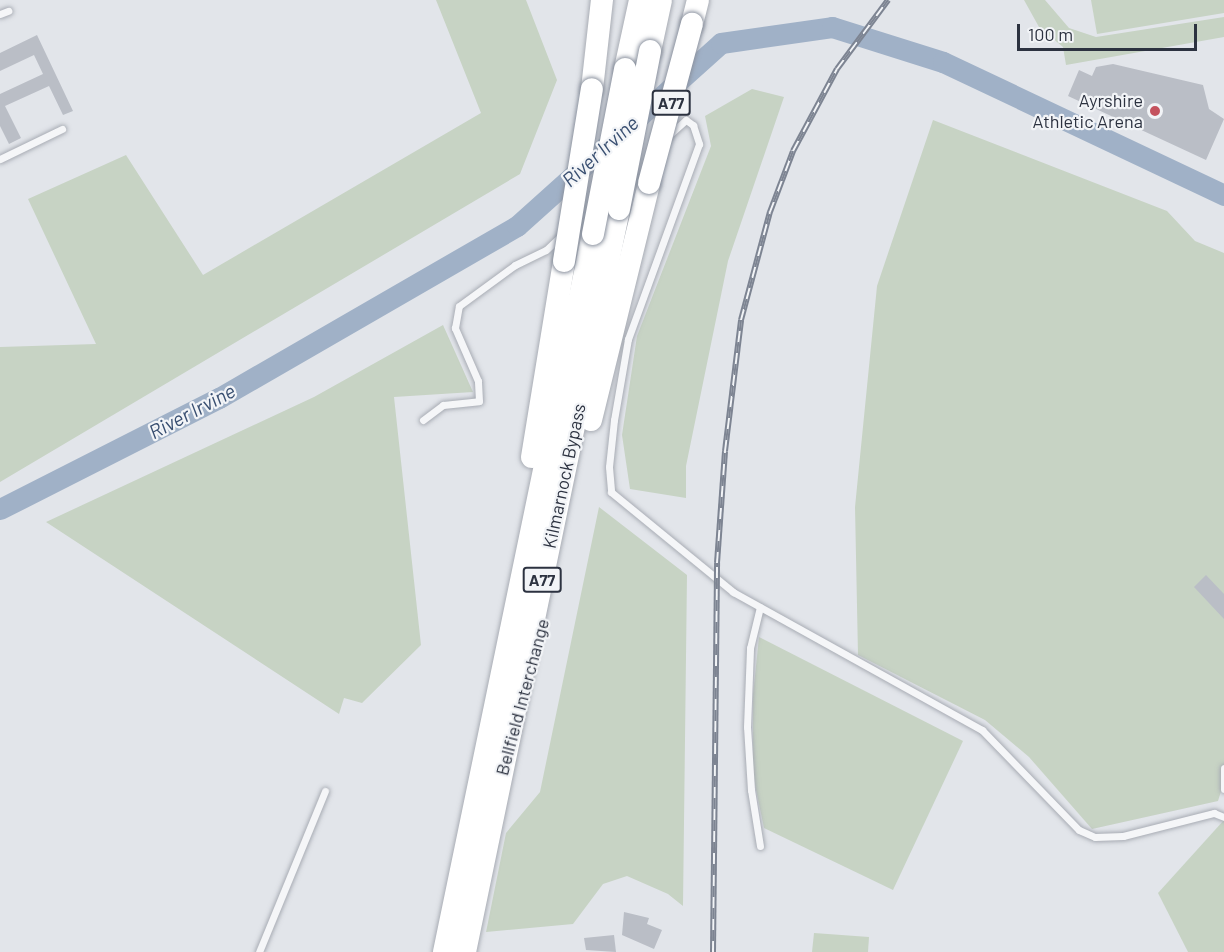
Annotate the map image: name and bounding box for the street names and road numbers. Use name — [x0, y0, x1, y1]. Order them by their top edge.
road number: A77 — [652, 90, 690, 116]
street label: Kilmarnock Bypass — [538, 402, 590, 550]
road number: A77 — [522, 567, 562, 593]
street label: Bellfield Interchange — [491, 616, 553, 778]

